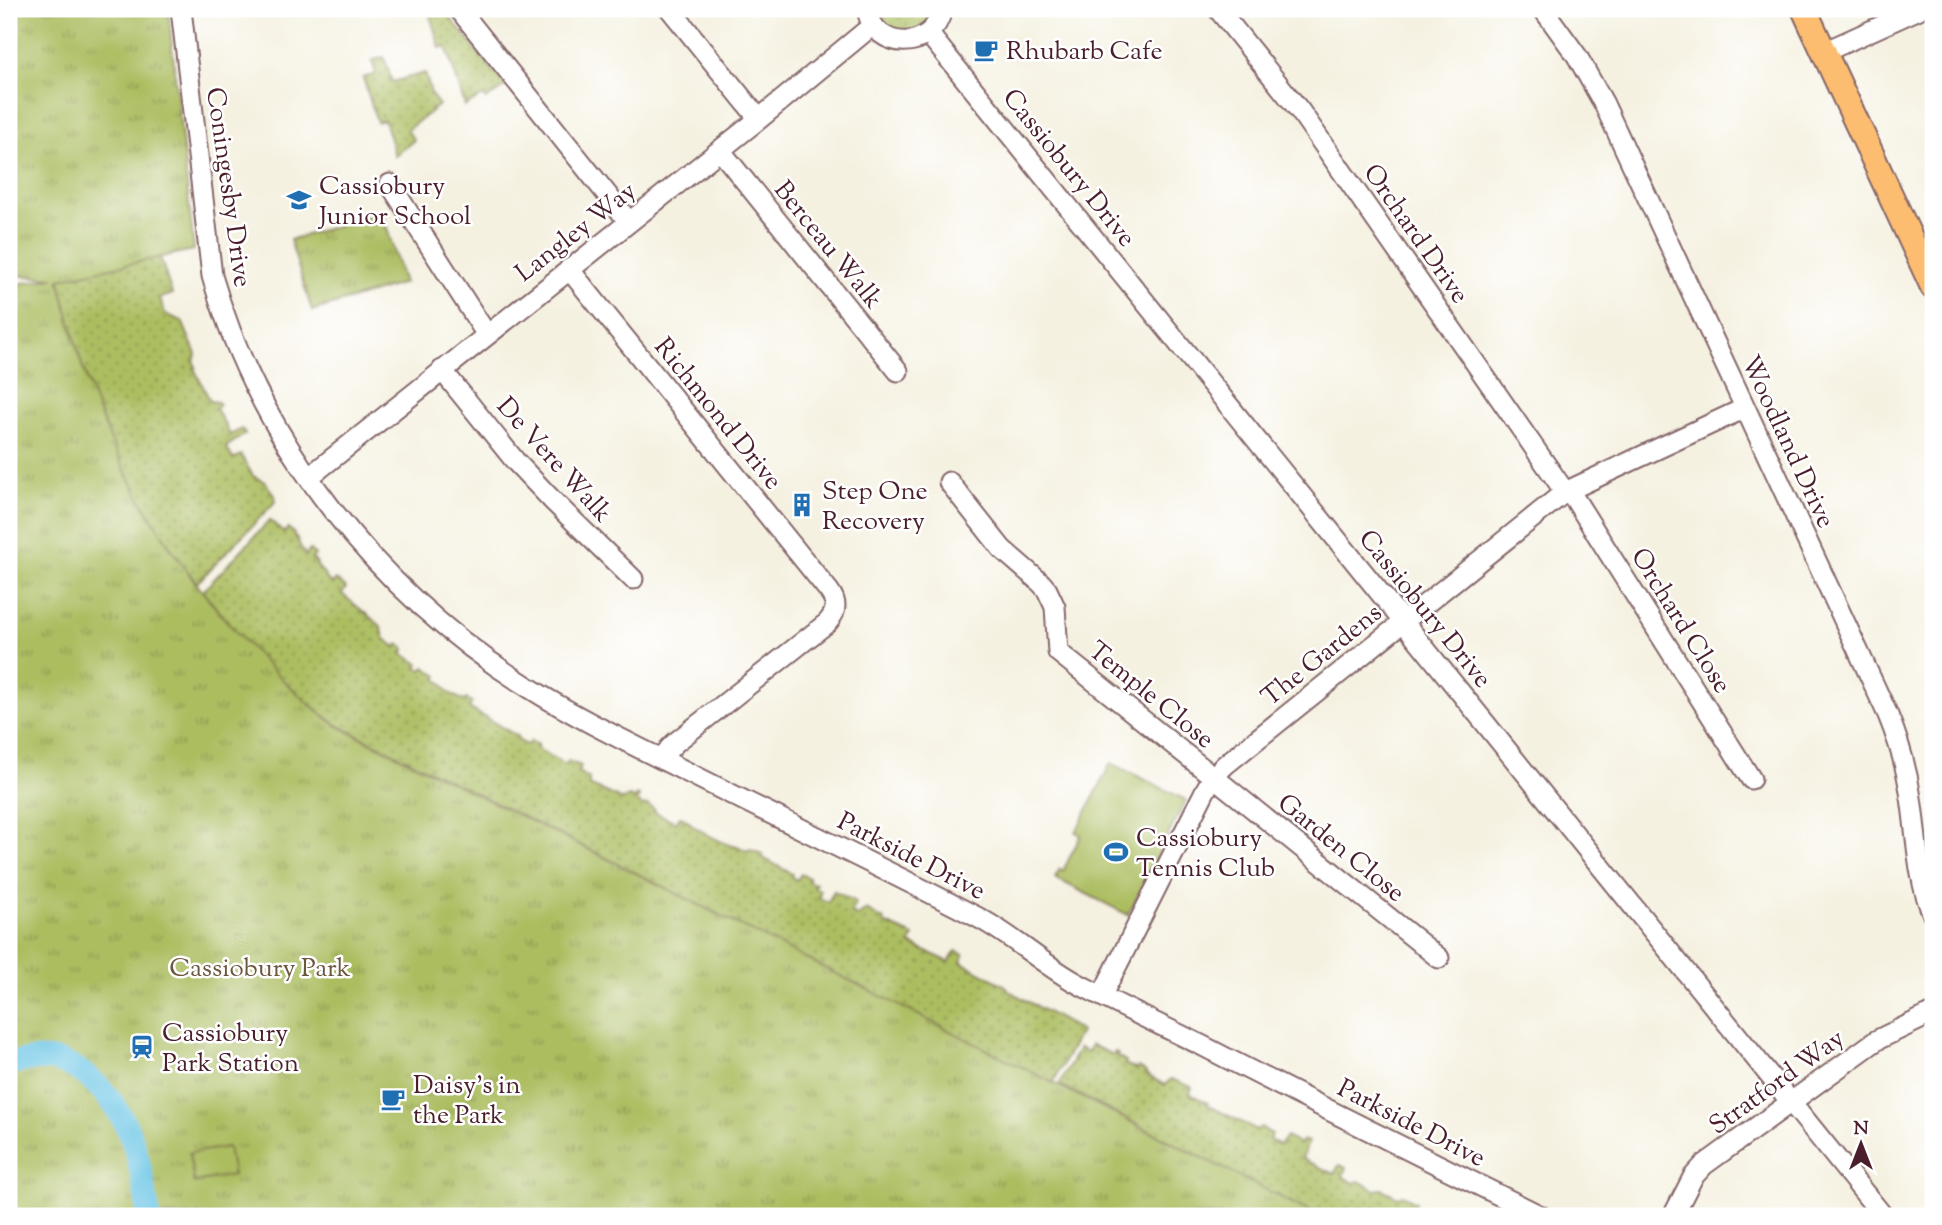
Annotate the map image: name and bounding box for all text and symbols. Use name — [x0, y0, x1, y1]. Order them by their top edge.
place label: Rhubarb Cafe — [1006, 34, 1163, 71]
cafe icon: Rhubarb Cafe — [972, 36, 1000, 64]
street label: Cassiobury Drive — [993, 81, 1144, 256]
street label: Coningesby Drive — [195, 85, 260, 290]
street label: Orchard Drive — [1353, 157, 1477, 312]
place label: Cassiobury Junior School — [317, 169, 471, 236]
street label: Langley Way — [508, 174, 645, 292]
street label: Berceau Walk — [764, 174, 890, 318]
school or university icon: Cassiobury Junior School — [285, 186, 313, 214]
street label: Richmond Drive — [644, 331, 790, 499]
street label: Woodland Drive — [1731, 350, 1843, 534]
street label: De Vere Walk — [487, 390, 619, 531]
place label: Step One Recovery — [822, 474, 928, 541]
building icon: Step One Recovery — [788, 491, 816, 519]
street label: Cassiobury Drive — [1349, 522, 1500, 697]
street label: Orchard Close — [1620, 542, 1739, 701]
street label: The Gardens — [1254, 596, 1391, 716]
street label: Temple Close — [1079, 633, 1221, 758]
street label: Garden Close — [1269, 786, 1412, 912]
street label: Parkside Drive — [830, 804, 991, 910]
place label: Cassiobury Tennis Club — [1136, 821, 1275, 888]
sports icon: Cassiobury Tennis Club — [1102, 838, 1130, 866]
park label: Cassiobury Park — [169, 951, 351, 988]
place label: Cassiobury Park Station — [162, 1016, 299, 1083]
street label: Stratford Way — [1702, 1021, 1853, 1145]
station icon: Cassiobury Park Station — [128, 1033, 156, 1061]
place label: Daisy’s in the Park — [413, 1068, 521, 1135]
street label: Parkside Drive — [1330, 1071, 1491, 1177]
cafe icon: Daisy’s in the Park — [379, 1085, 407, 1113]
north arrow — [1826, 1110, 1896, 1180]
text: N — [1853, 1116, 1869, 1143]

